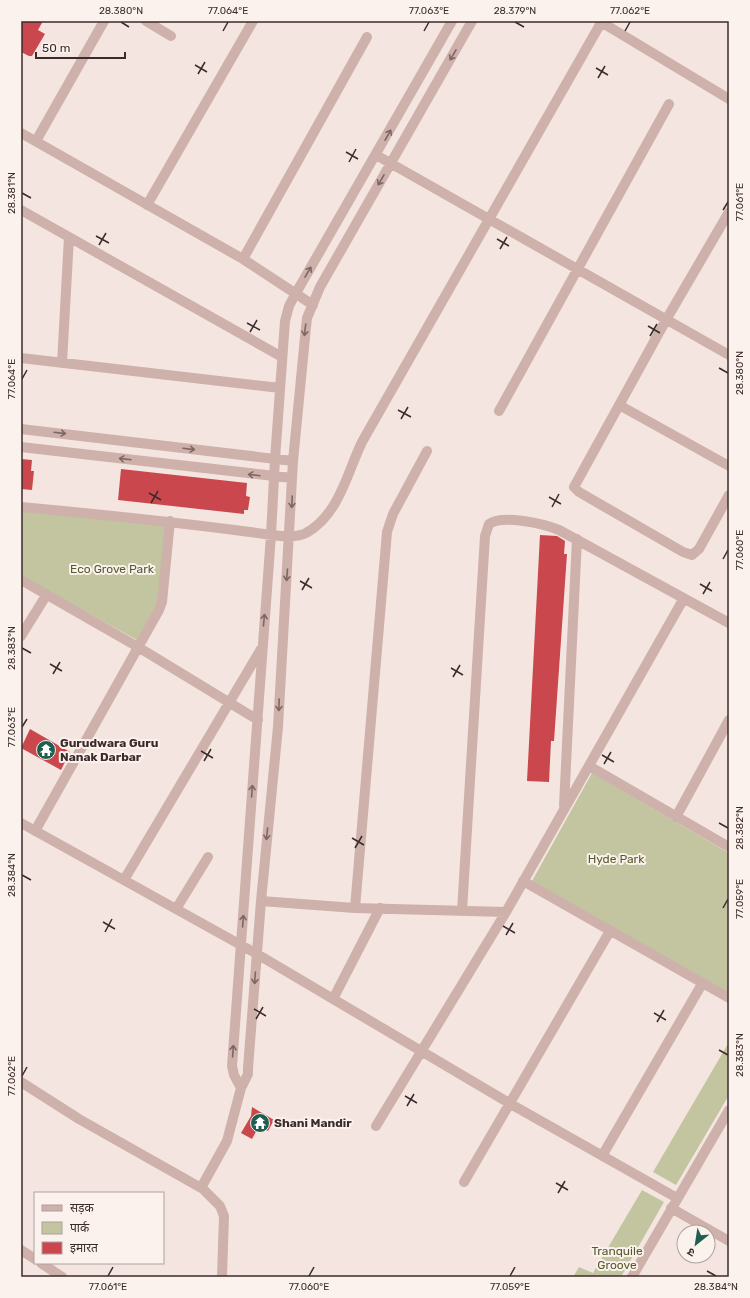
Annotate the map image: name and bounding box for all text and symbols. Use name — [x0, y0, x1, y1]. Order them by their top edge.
text: 28.380°N — [99, 5, 143, 17]
text: 77.064°E — [208, 5, 248, 17]
text: 77.063°E — [409, 5, 449, 17]
text: 28.379°N — [494, 5, 536, 17]
text: 77.062°E — [610, 5, 650, 17]
scale bar — [36, 34, 125, 60]
text: 50 m — [42, 41, 70, 55]
one-way arrow — [448, 49, 456, 61]
one-way arrow — [384, 129, 392, 141]
text: 28.381°N — [6, 172, 18, 214]
one-way arrow — [377, 174, 385, 186]
text: 77.061°E — [734, 183, 746, 221]
one-way arrow — [305, 266, 313, 278]
one-way arrow — [302, 323, 309, 336]
text: 28.380°N — [734, 351, 746, 395]
text: 77.064°E — [6, 359, 18, 399]
one-way arrow — [53, 430, 66, 437]
one-way arrow — [182, 445, 195, 453]
one-way arrow — [119, 455, 132, 463]
one-way arrow — [248, 471, 261, 478]
one-way arrow — [288, 495, 295, 508]
text: 77.060°E — [734, 530, 746, 570]
park label: Eco Grove Park — [70, 562, 155, 576]
one-way arrow — [284, 568, 291, 581]
one-way arrow — [261, 614, 268, 627]
text: 28.383°N — [6, 626, 18, 670]
one-way arrow — [275, 698, 283, 711]
text: 77.063°E — [6, 707, 18, 747]
place label: Gurudwara Guru Nanak Darbar — [60, 736, 158, 764]
temple icon: Gurudwara Guru Nanak Darbar — [35, 739, 57, 761]
one-way arrow — [249, 785, 256, 798]
text: 28.382°N — [734, 806, 746, 850]
one-way arrow — [264, 827, 271, 840]
park label: Hyde Park — [588, 852, 645, 866]
text: 28.384°N — [6, 853, 18, 897]
text: 77.059°E — [734, 879, 746, 919]
one-way arrow — [239, 915, 246, 928]
one-way arrow — [252, 971, 259, 984]
text: 28.383°N — [734, 1033, 746, 1077]
one-way arrow — [230, 1045, 237, 1058]
text: 77.062°E — [6, 1056, 18, 1096]
temple icon: Shani Mandir — [249, 1112, 271, 1134]
place label: Shani Mandir — [274, 1116, 352, 1130]
legend — [34, 1192, 164, 1264]
text: सड़क — [70, 1201, 95, 1215]
text: पार्क — [70, 1221, 90, 1235]
north arrow — [676, 1224, 716, 1264]
text: इमारत — [70, 1241, 99, 1255]
park label: Tranquile Groove — [591, 1244, 643, 1272]
text: उ — [685, 1245, 697, 1259]
text: 77.061°E — [89, 1281, 127, 1293]
text: 77.060°E — [289, 1281, 329, 1293]
text: 77.059°E — [490, 1281, 530, 1293]
text: 28.384°N — [694, 1281, 738, 1293]

